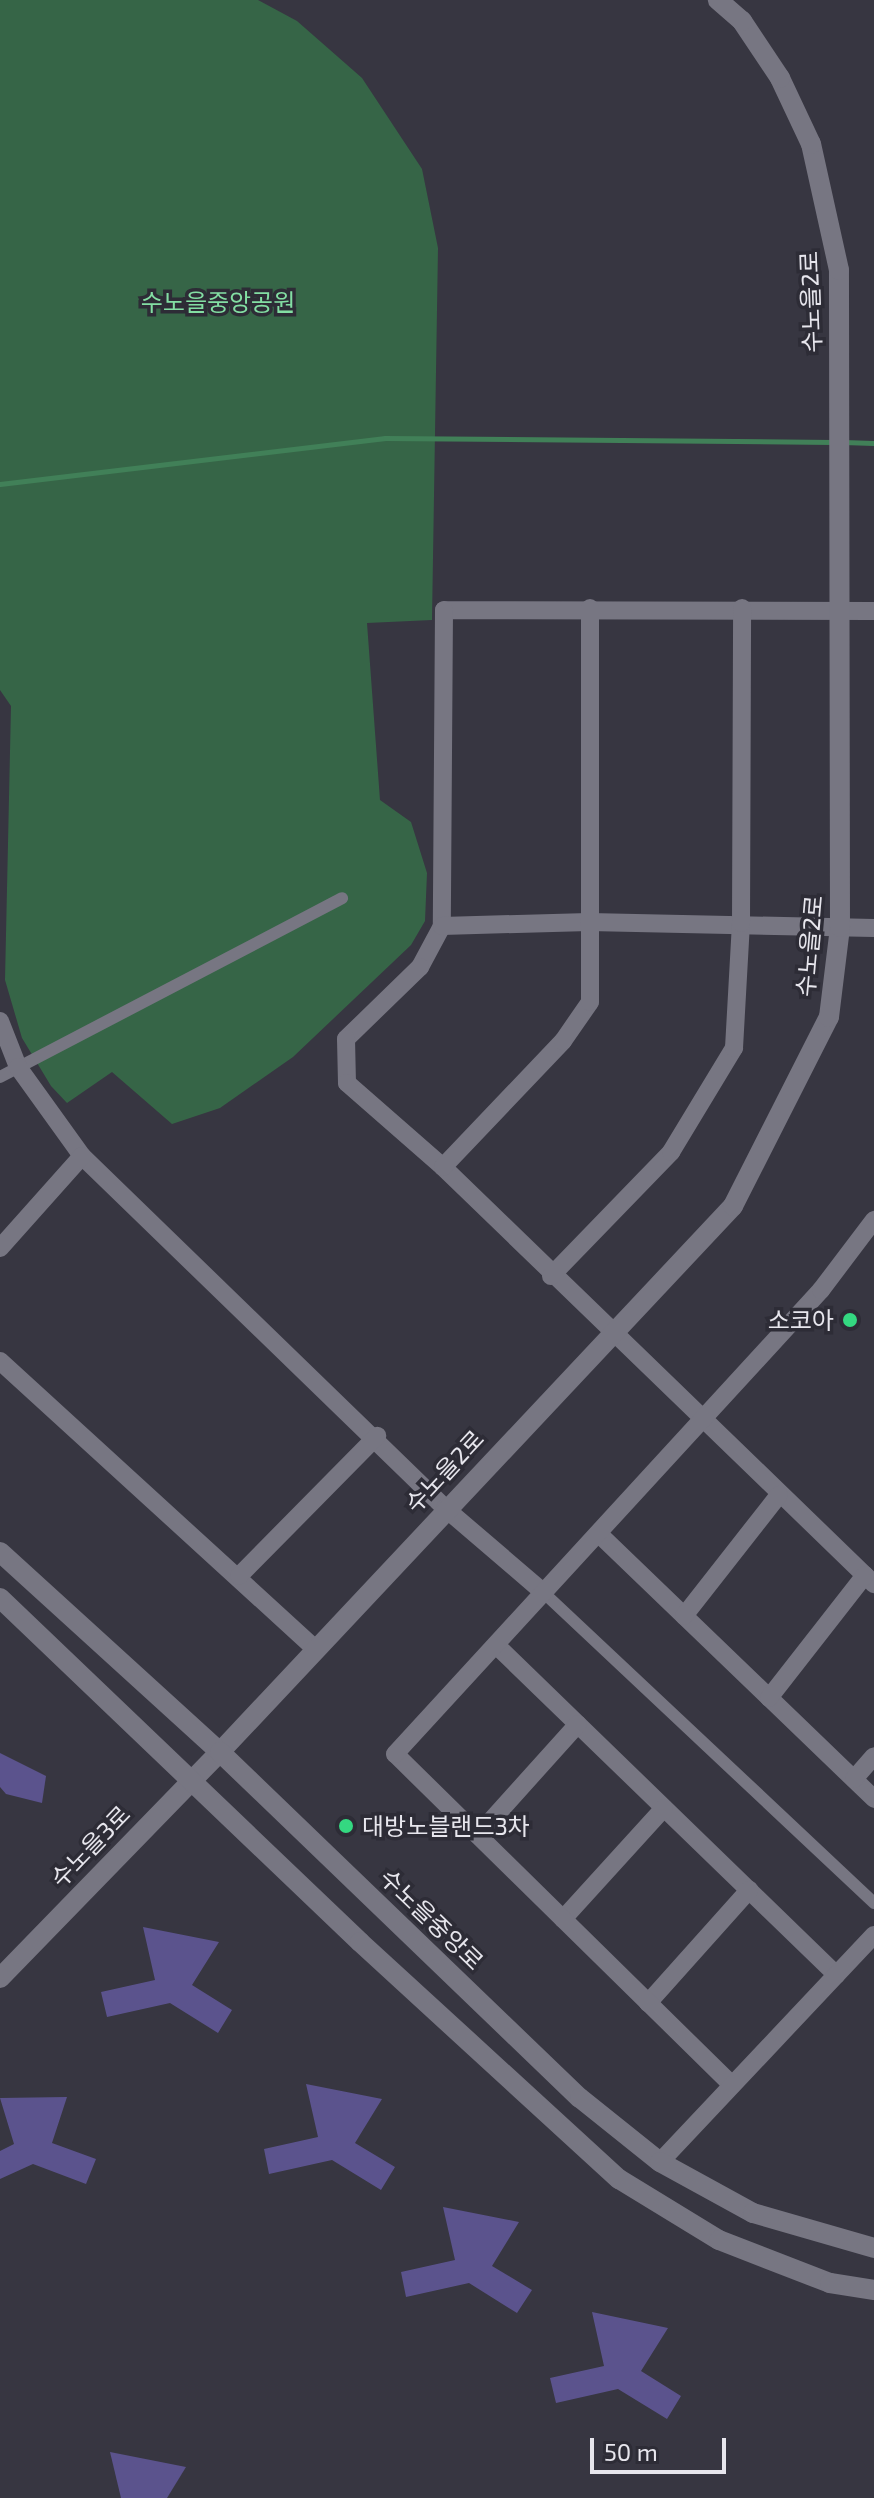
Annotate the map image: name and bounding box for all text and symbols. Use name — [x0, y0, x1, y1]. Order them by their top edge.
street label: 수노을2로 — [794, 251, 826, 353]
park label: 수노을중앙공원 — [141, 288, 295, 316]
street label: 수노을2로 — [790, 894, 828, 998]
place label: 소코아 — [768, 1306, 834, 1334]
marker: 소코아 — [841, 1311, 859, 1329]
street label: 수노을2로 — [399, 1424, 489, 1518]
street label: 수노을3로 — [44, 1799, 136, 1893]
place label: 대방노블랜드3차 — [362, 1812, 530, 1840]
marker: 대방노블랜드3차 — [337, 1817, 355, 1835]
street label: 수노을중앙로 — [374, 1863, 490, 1975]
scale bar — [594, 2422, 730, 2472]
text: 50 m — [604, 2437, 658, 2466]

